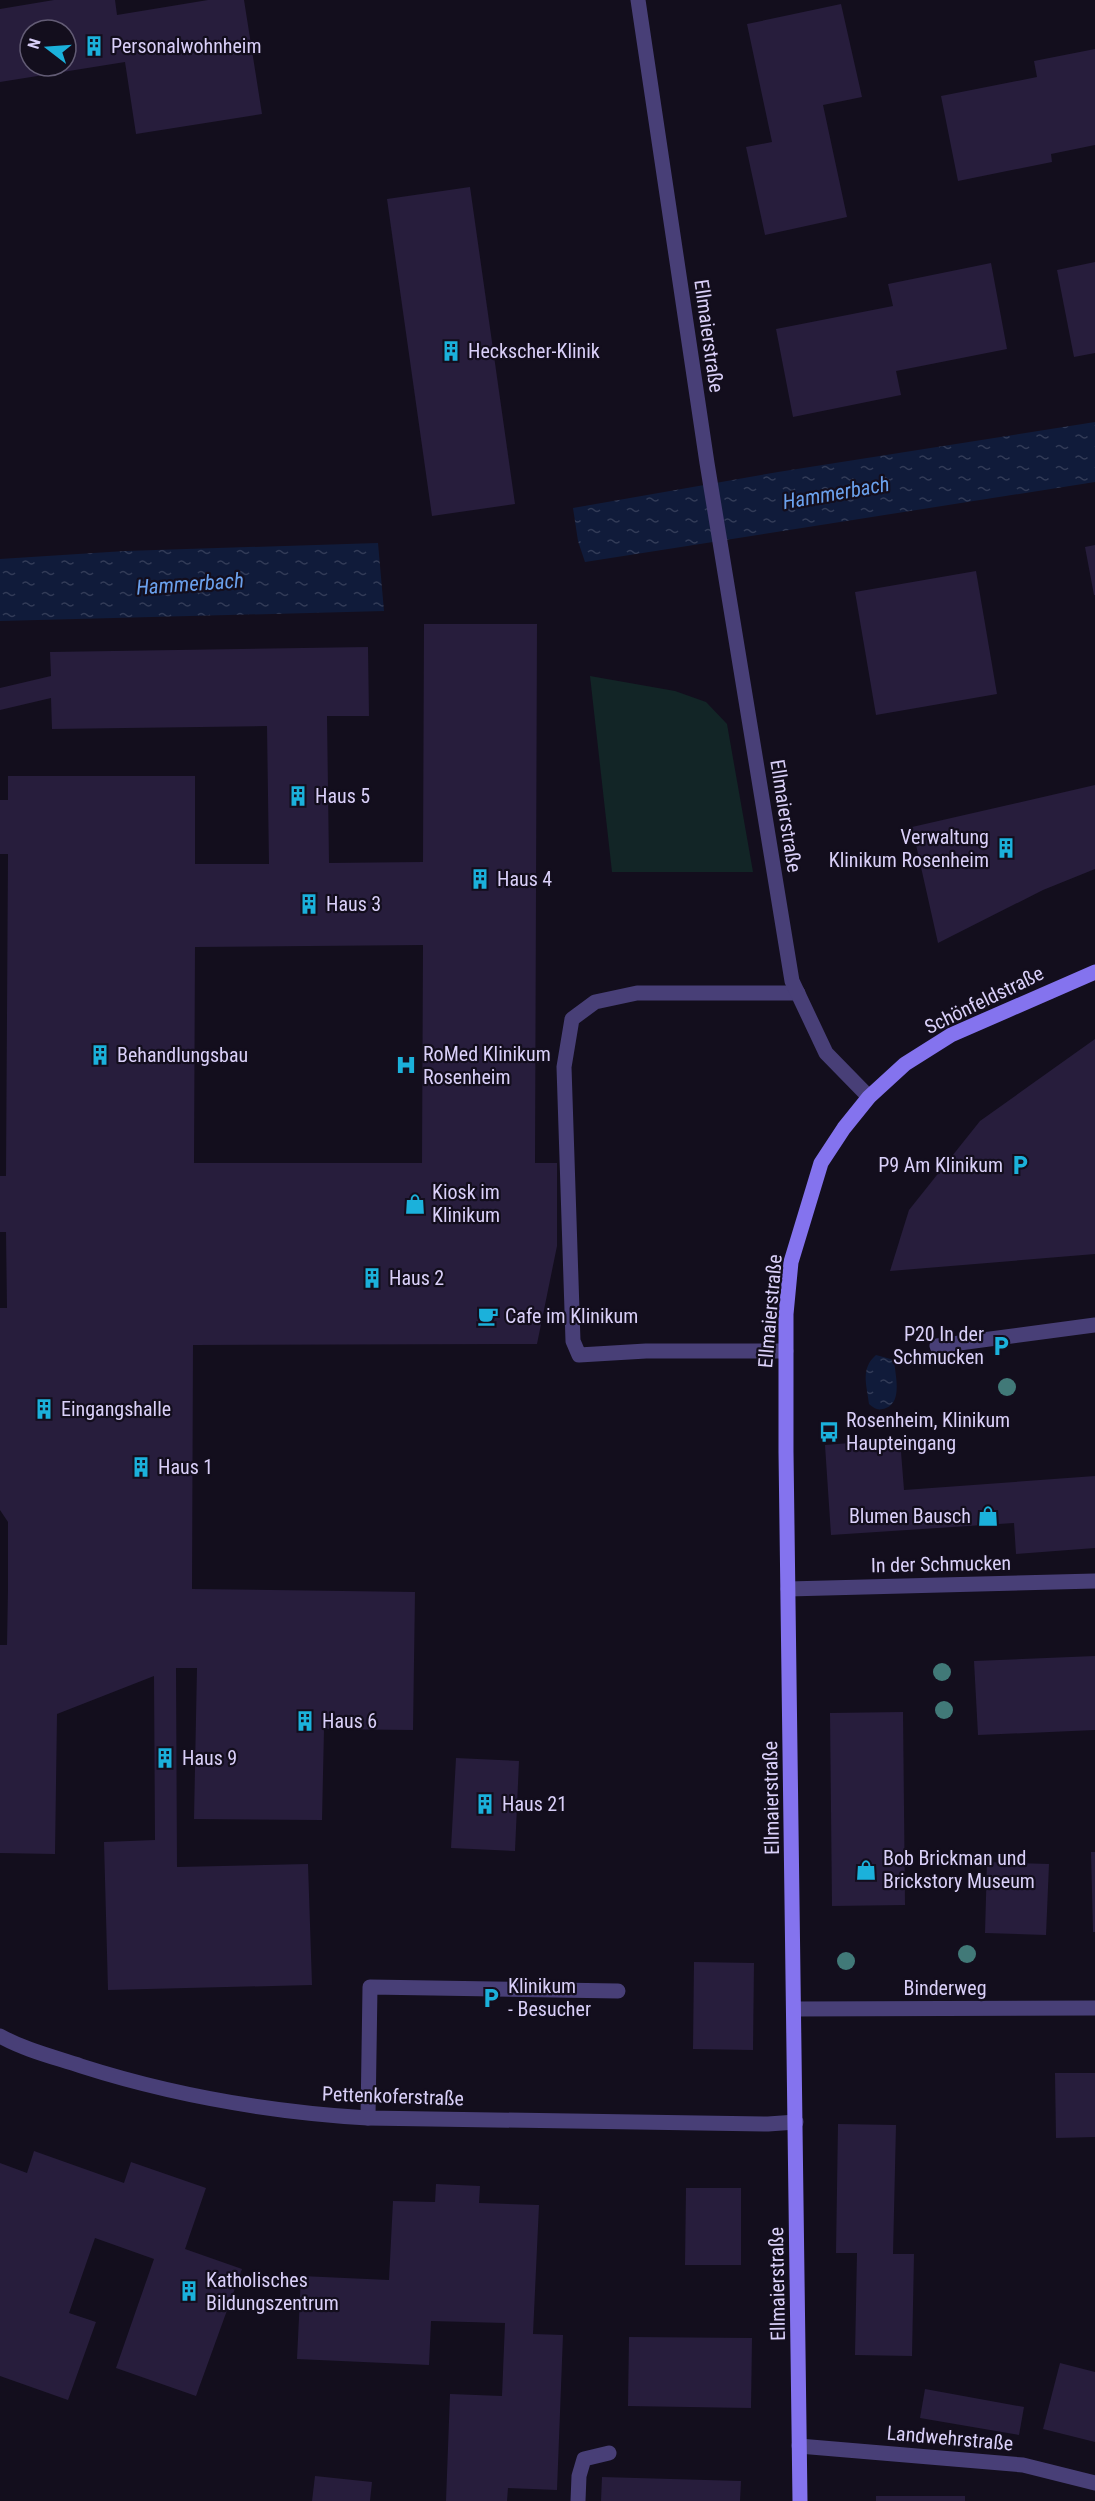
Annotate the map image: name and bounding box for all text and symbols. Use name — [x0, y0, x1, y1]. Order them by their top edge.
north arrow — [18, 18, 78, 78]
building icon: Personalwohnheim — [82, 34, 106, 58]
place label: Personalwohnheim — [111, 34, 262, 58]
text: N — [24, 36, 45, 51]
street label: Ellmaierstraße — [689, 278, 729, 394]
building icon: Heckscher-Klinik — [439, 339, 463, 363]
place label: Heckscher-Klinik — [468, 339, 600, 363]
water label: Hammerbach — [781, 472, 891, 514]
water label: Hammerbach — [135, 568, 245, 600]
street label: Ellmaierstraße — [765, 758, 807, 874]
building icon: Haus 5 — [286, 784, 310, 808]
place label: Haus 5 — [315, 784, 370, 808]
place label: Verwaltung Klinikum Rosenheim — [829, 825, 989, 872]
building icon: Verwaltung Klinikum Rosenheim — [994, 836, 1018, 860]
building icon: Haus 4 — [468, 867, 492, 891]
place label: Haus 4 — [497, 867, 552, 891]
building icon: Haus 3 — [297, 892, 321, 916]
place label: Haus 3 — [326, 892, 381, 916]
street label: Schönfeldstraße — [921, 961, 1047, 1039]
place label: RoMed Klinikum Rosenheim — [423, 1042, 551, 1089]
building icon: Behandlungsbau — [88, 1043, 112, 1067]
place label: Behandlungsbau — [117, 1043, 248, 1067]
hospital icon: RoMed Klinikum Rosenheim — [394, 1053, 418, 1077]
place label: P9 Am Klinikum — [878, 1153, 1003, 1177]
parking icon: P9 Am Klinikum — [1008, 1153, 1032, 1177]
place label: Kiosk im Klinikum — [432, 1180, 500, 1227]
shop icon: Kiosk im Klinikum — [403, 1192, 427, 1216]
street label: Ellmaierstraße — [753, 1253, 787, 1369]
building icon: Haus 2 — [360, 1266, 384, 1290]
place label: Haus 2 — [389, 1266, 444, 1290]
cafe icon: Cafe im Klinikum — [476, 1304, 500, 1328]
place label: Cafe im Klinikum — [505, 1304, 638, 1328]
place label: P20 In der Schmucken — [893, 1322, 984, 1369]
parking icon: P20 In der Schmucken — [989, 1334, 1013, 1358]
building icon: Eingangshalle — [32, 1397, 56, 1421]
place label: Eingangshalle — [61, 1397, 171, 1421]
place label: Rosenheim, Klinikum Haupteingang — [846, 1408, 1010, 1455]
bus stop icon: Rosenheim, Klinikum Haupteingang — [817, 1420, 841, 1444]
building icon: Haus 1 — [129, 1455, 153, 1479]
place label: Haus 1 — [158, 1455, 213, 1479]
place label: Blumen Bausch — [849, 1504, 971, 1528]
shop icon: Blumen Bausch — [976, 1504, 1000, 1528]
street label: In der Schmucken — [871, 1551, 1011, 1577]
building icon: Haus 6 — [293, 1709, 317, 1733]
place label: Haus 6 — [322, 1709, 377, 1733]
street label: Ellmaierstraße — [758, 1741, 784, 1855]
building icon: Haus 9 — [153, 1746, 177, 1770]
place label: Haus 9 — [182, 1746, 237, 1770]
building icon: Haus 21 — [473, 1792, 497, 1816]
place label: Haus 21 — [502, 1792, 567, 1816]
place label: Bob Brickman und Brickstory Museum — [883, 1846, 1035, 1893]
shop icon: Bob Brickman und Brickstory Museum — [854, 1858, 878, 1882]
place label: Klinikum - Besucher — [508, 1974, 591, 2021]
street label: Binderweg — [904, 1976, 987, 2000]
parking icon: Klinikum - Besucher — [479, 1986, 503, 2010]
street label: Pettenkoferstraße — [322, 2082, 464, 2110]
street label: Ellmaierstraße — [764, 2227, 790, 2341]
place label: Katholisches Bildungszentrum — [206, 2268, 339, 2315]
building icon: Katholisches Bildungszentrum — [177, 2279, 201, 2303]
street label: Landwehrstraße — [886, 2421, 1014, 2455]

